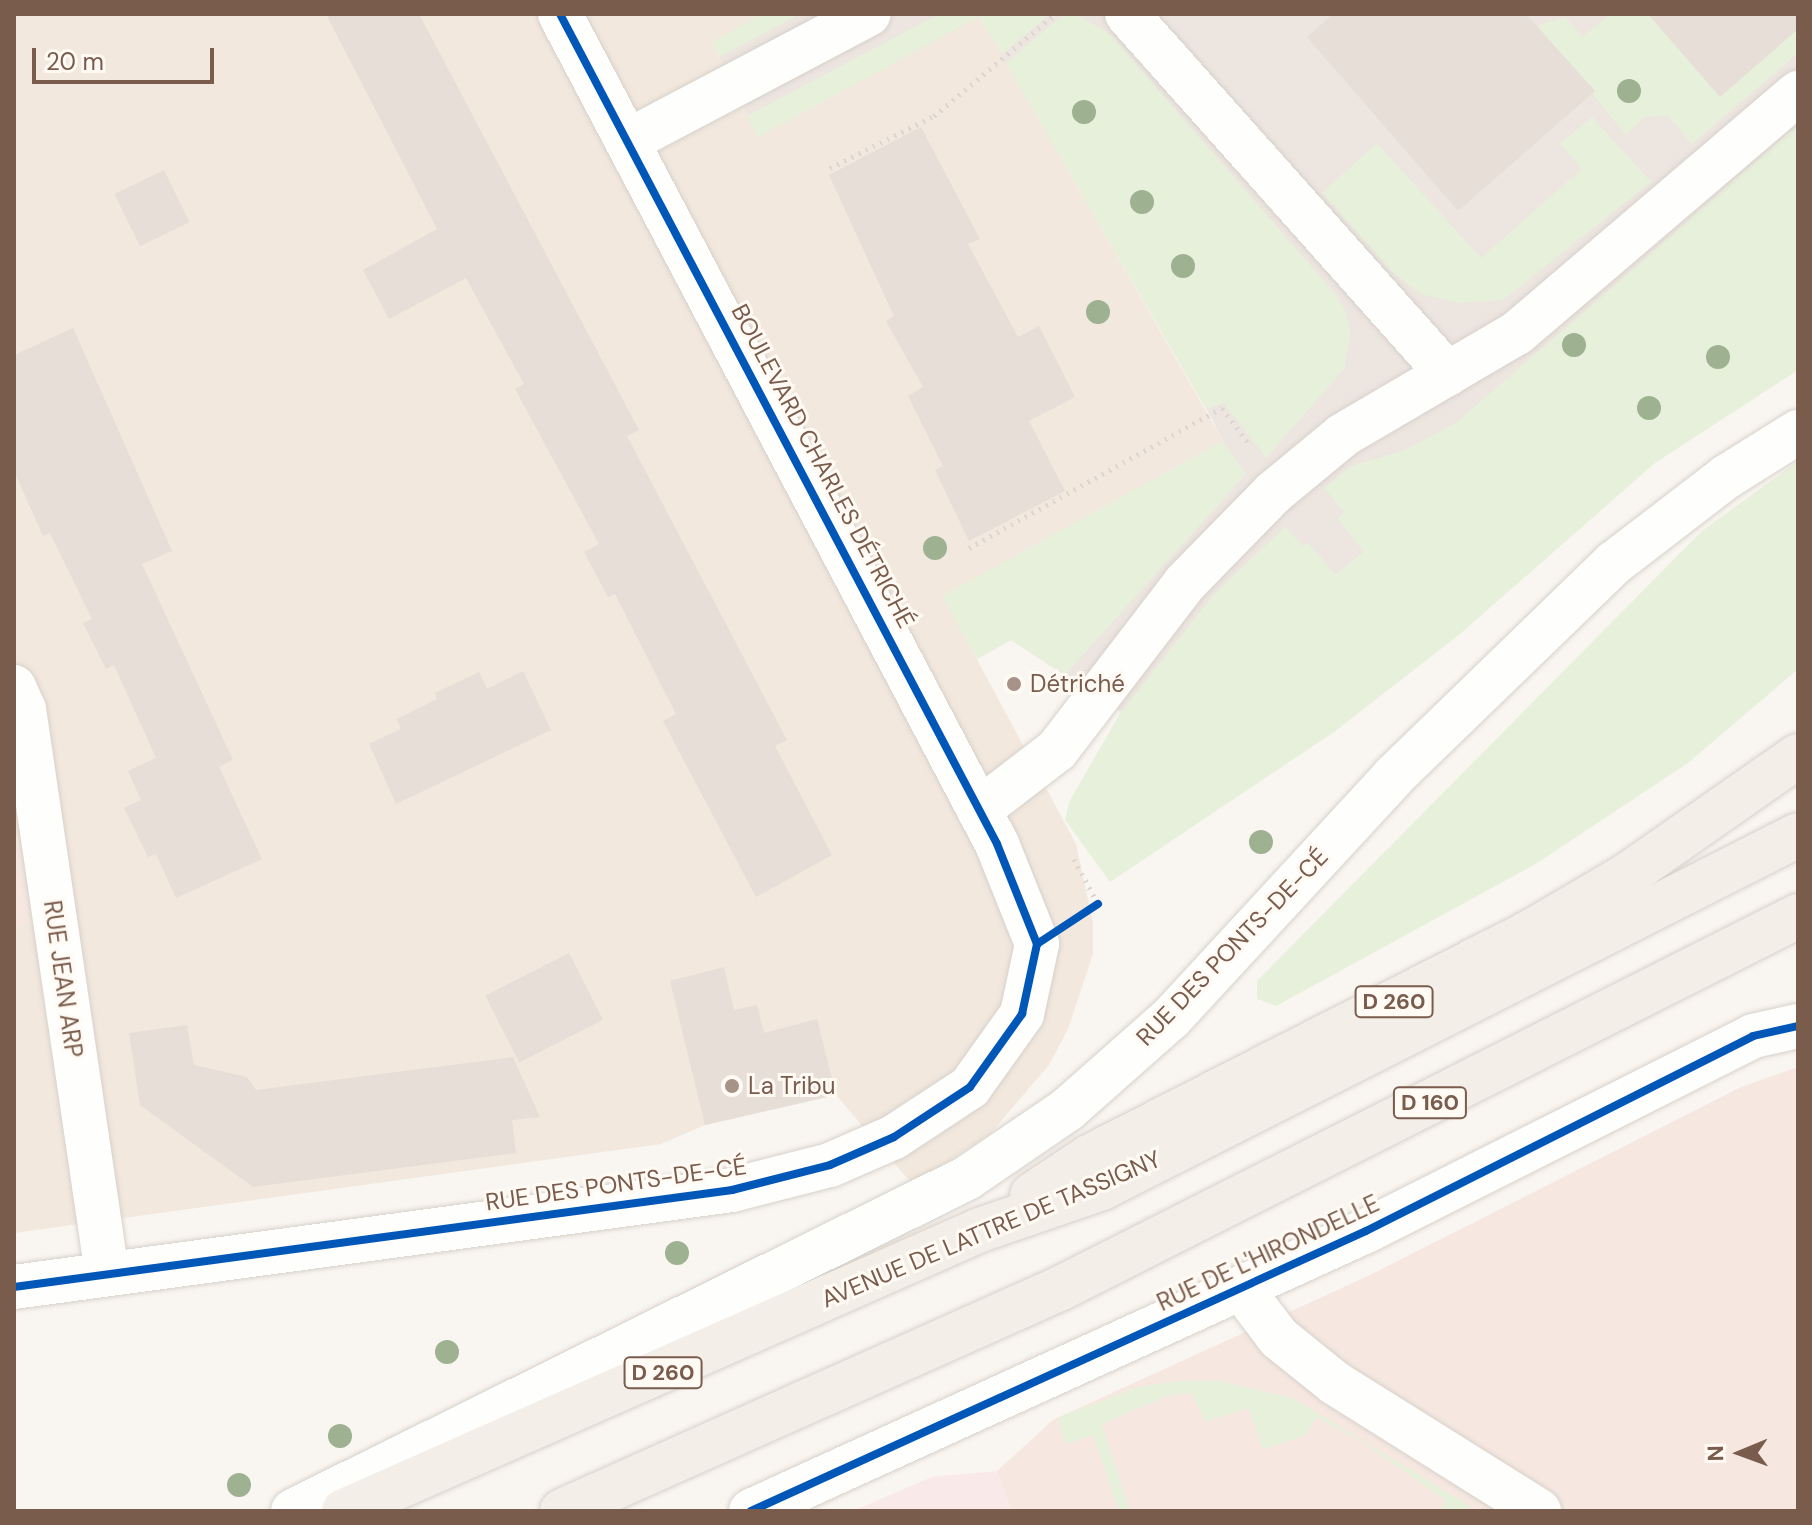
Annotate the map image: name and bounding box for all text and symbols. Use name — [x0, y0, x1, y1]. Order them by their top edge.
scale bar — [36, 32, 218, 82]
text: 20 m — [46, 46, 104, 77]
street label: BOULEVARD CHARLES DÉTRICHÉ — [725, 299, 921, 633]
place label: Détriché — [1030, 670, 1125, 698]
marker: Détriché — [1005, 675, 1023, 693]
street label: RUE DES PONTS-DE-CÉ — [1130, 842, 1334, 1052]
street label: RUE JEAN ARP — [38, 899, 88, 1059]
road number: D 260 — [1354, 984, 1434, 1020]
place label: La Tribu — [748, 1072, 836, 1100]
marker: La Tribu — [723, 1077, 741, 1095]
road number: D 160 — [1392, 1085, 1468, 1121]
street label: AVENUE DE LATTRE DE TASSIGNY — [817, 1144, 1165, 1314]
street label: RUE DES PONTS-DE-CÉ — [484, 1151, 748, 1217]
street label: RUE DE L'HIRONDELLE — [1152, 1189, 1384, 1317]
road number: D 260 — [623, 1355, 703, 1391]
north arrow — [1700, 1413, 1780, 1493]
text: N — [1701, 1445, 1730, 1462]

